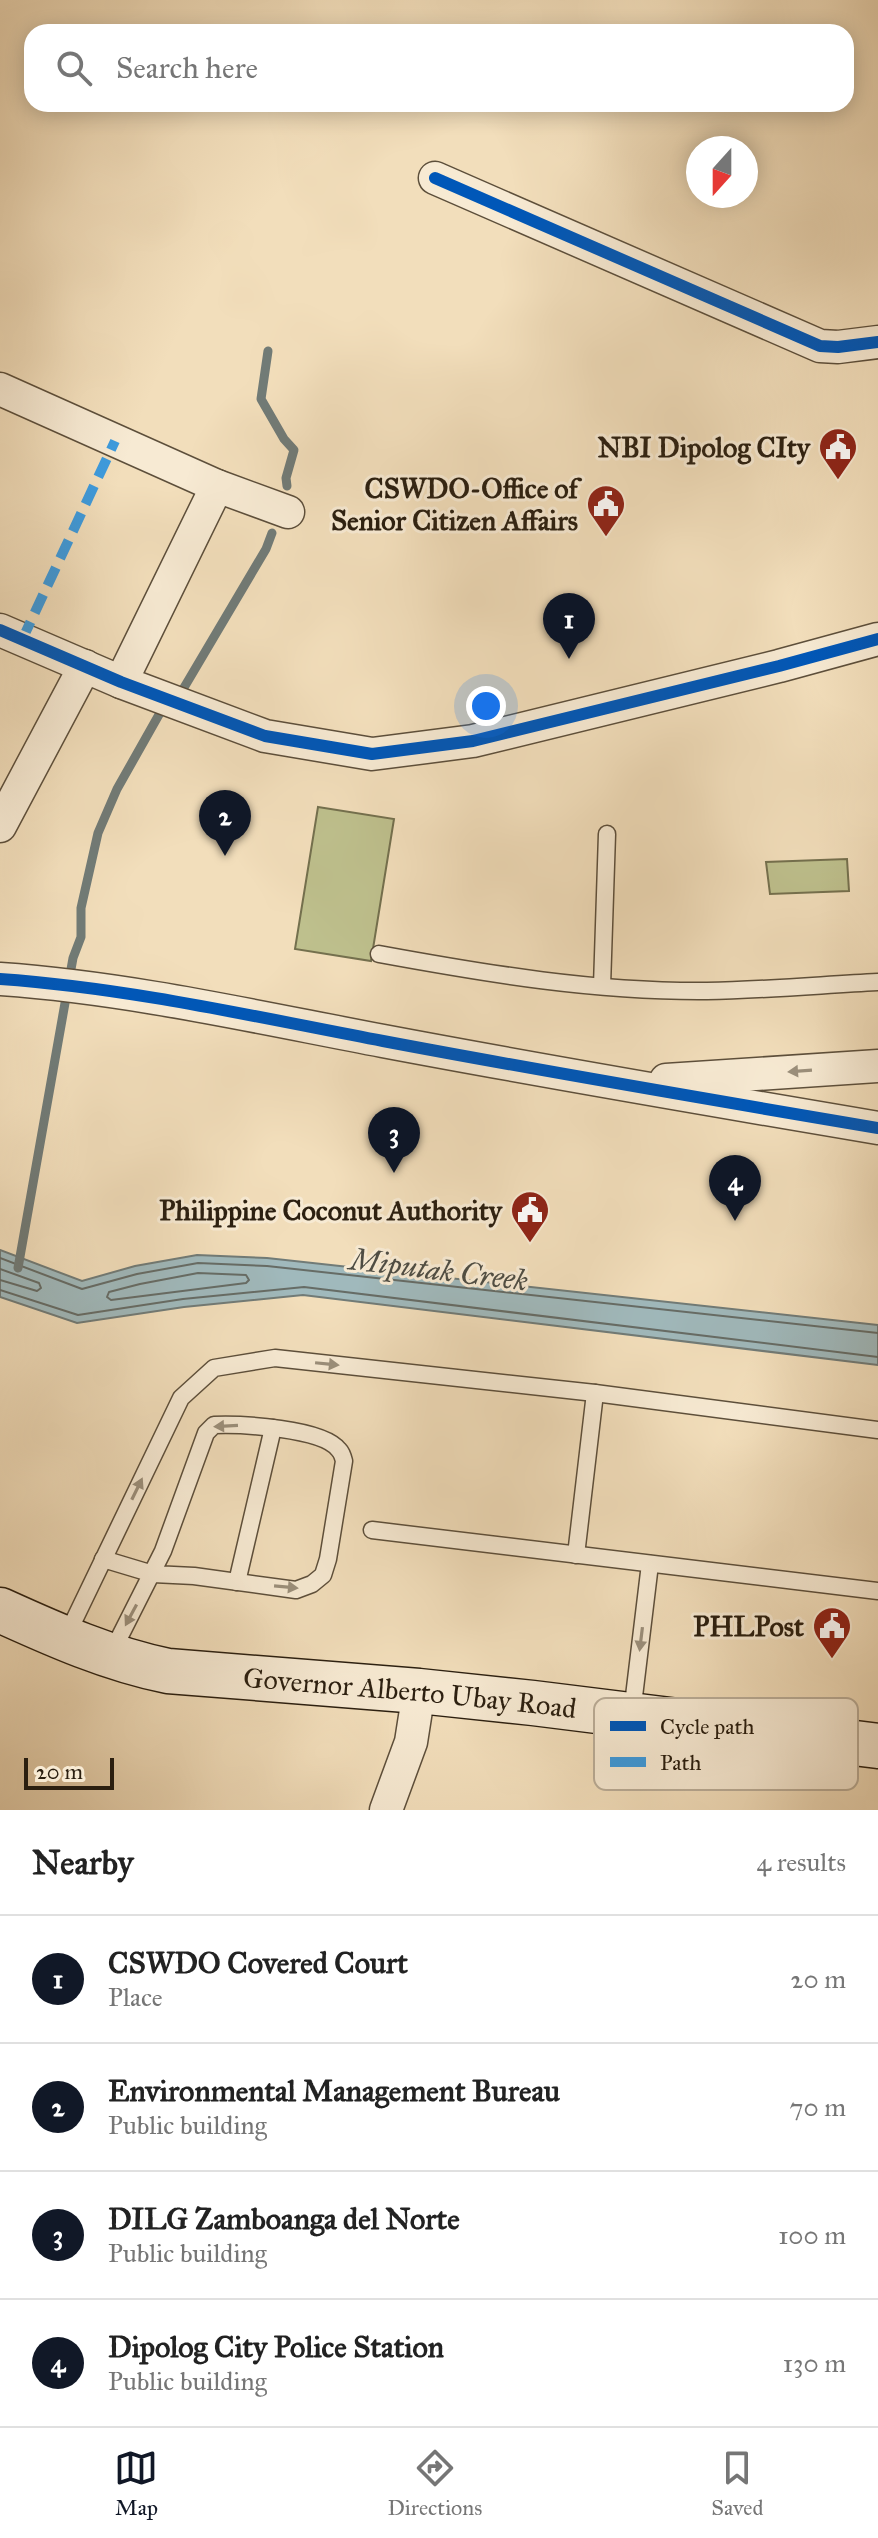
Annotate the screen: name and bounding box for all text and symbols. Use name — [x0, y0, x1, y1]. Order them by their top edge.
search box — [24, 24, 854, 112]
icon: search — [52, 46, 96, 90]
text: Search here — [116, 50, 258, 86]
north arrow — [686, 136, 758, 208]
public building icon: NBI Dipolog CIty — [817, 426, 859, 481]
place label: NBI Dipolog CIty — [597, 430, 811, 465]
place label: CSWDO-Office of Senior Citizen Affairs — [331, 471, 583, 538]
public building icon: CSWDO-Office of Senior Citizen Affairs — [585, 483, 627, 538]
pin: 1 — [543, 593, 595, 659]
your location — [466, 686, 506, 726]
pin: 2 — [199, 790, 251, 856]
one-way arrow — [787, 1065, 812, 1078]
pin: 3 — [368, 1107, 420, 1173]
pin: 4 — [709, 1155, 761, 1221]
public building icon: Philippine Coconut Authority — [509, 1189, 551, 1244]
place label: Philippine Coconut Authority — [159, 1193, 503, 1228]
water label: Miputak Creek — [345, 1241, 530, 1300]
one-way arrow — [315, 1357, 340, 1370]
one-way arrow — [213, 1419, 239, 1432]
one-way arrow — [130, 1478, 144, 1501]
one-way arrow — [273, 1581, 298, 1594]
one-way arrow — [125, 1604, 138, 1627]
public building icon: PHLPost — [811, 1605, 853, 1660]
place label: PHLPost — [693, 1609, 804, 1644]
one-way arrow — [634, 1627, 647, 1652]
street label: Governor Alberto Ubay Road — [242, 1660, 579, 1726]
legend — [594, 1698, 858, 1790]
text: Cycle path — [660, 1713, 755, 1740]
text: Path — [660, 1749, 702, 1776]
scale bar — [24, 1754, 114, 1790]
text: 20 m — [36, 1758, 83, 1785]
text: Nearby — [32, 1842, 134, 1883]
text: 4 results — [757, 1846, 846, 1878]
text: CSWDO Covered Court — [108, 1945, 408, 1981]
text: 1 — [53, 1963, 63, 1995]
text: 20 m — [791, 1963, 846, 1995]
text: Place — [108, 1981, 163, 2013]
text: Environmental Management Bureau — [108, 2073, 560, 2109]
text: 2 — [52, 2091, 64, 2123]
text: 70 m — [790, 2091, 846, 2123]
text: Public building — [108, 2109, 267, 2141]
text: DILG Zamboanga del Norte — [108, 2201, 460, 2237]
text: 3 — [53, 2219, 63, 2251]
text: 100 m — [778, 2219, 846, 2251]
text: Public building — [108, 2237, 267, 2269]
text: Dipolog City Police Station — [108, 2329, 444, 2365]
text: 4 — [51, 2347, 65, 2379]
text: 130 m — [783, 2347, 846, 2379]
text: Public building — [108, 2365, 267, 2397]
tab: Map — [114, 2446, 158, 2521]
tab: Directions — [387, 2446, 482, 2521]
tab: Saved — [711, 2446, 763, 2521]

